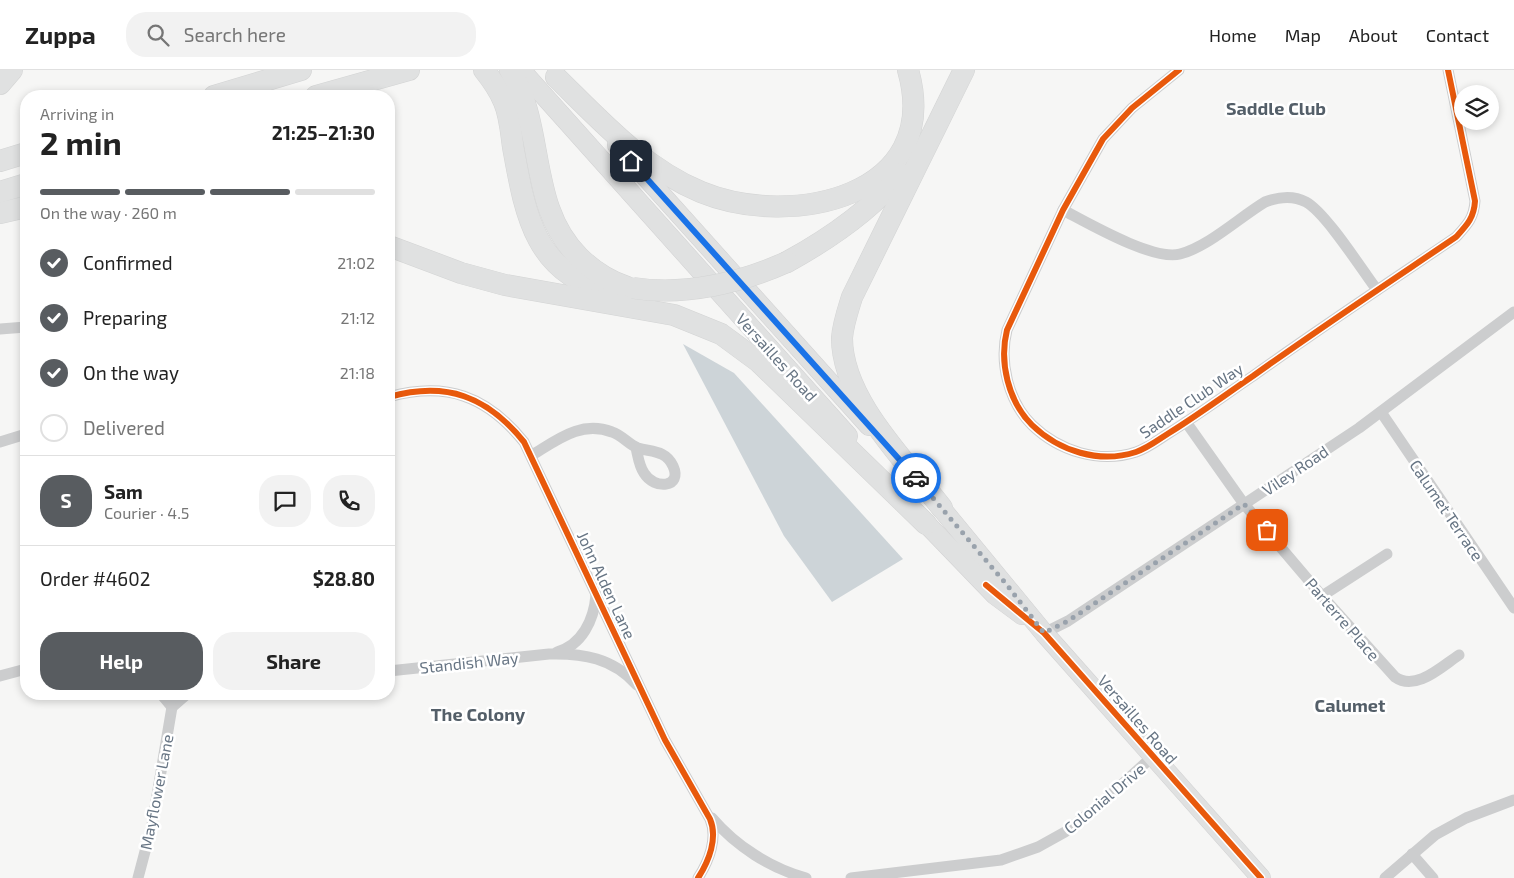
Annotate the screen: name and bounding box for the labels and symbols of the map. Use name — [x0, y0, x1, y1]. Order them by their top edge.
district label: Saddle Club — [1226, 97, 1326, 119]
pin — [610, 140, 652, 182]
street label: Versailles Road — [733, 309, 821, 405]
street label: Saddle Club Way — [1136, 358, 1247, 442]
street label: Viley Road — [1258, 441, 1332, 499]
courier — [891, 453, 941, 503]
street label: Calumet Terrace — [1406, 456, 1488, 564]
pin — [1246, 509, 1288, 551]
street label: John Alden Lane — [574, 528, 640, 642]
street label: Parterre Place — [1302, 574, 1384, 664]
street label: Standish Way — [419, 647, 520, 677]
street label: Versailles Road — [1094, 671, 1182, 767]
district label: Calumet — [1315, 694, 1386, 716]
district label: The Colony — [431, 703, 526, 725]
street label: Mayflower Lane — [135, 733, 177, 851]
street label: Colonial Drive — [1060, 759, 1148, 837]

